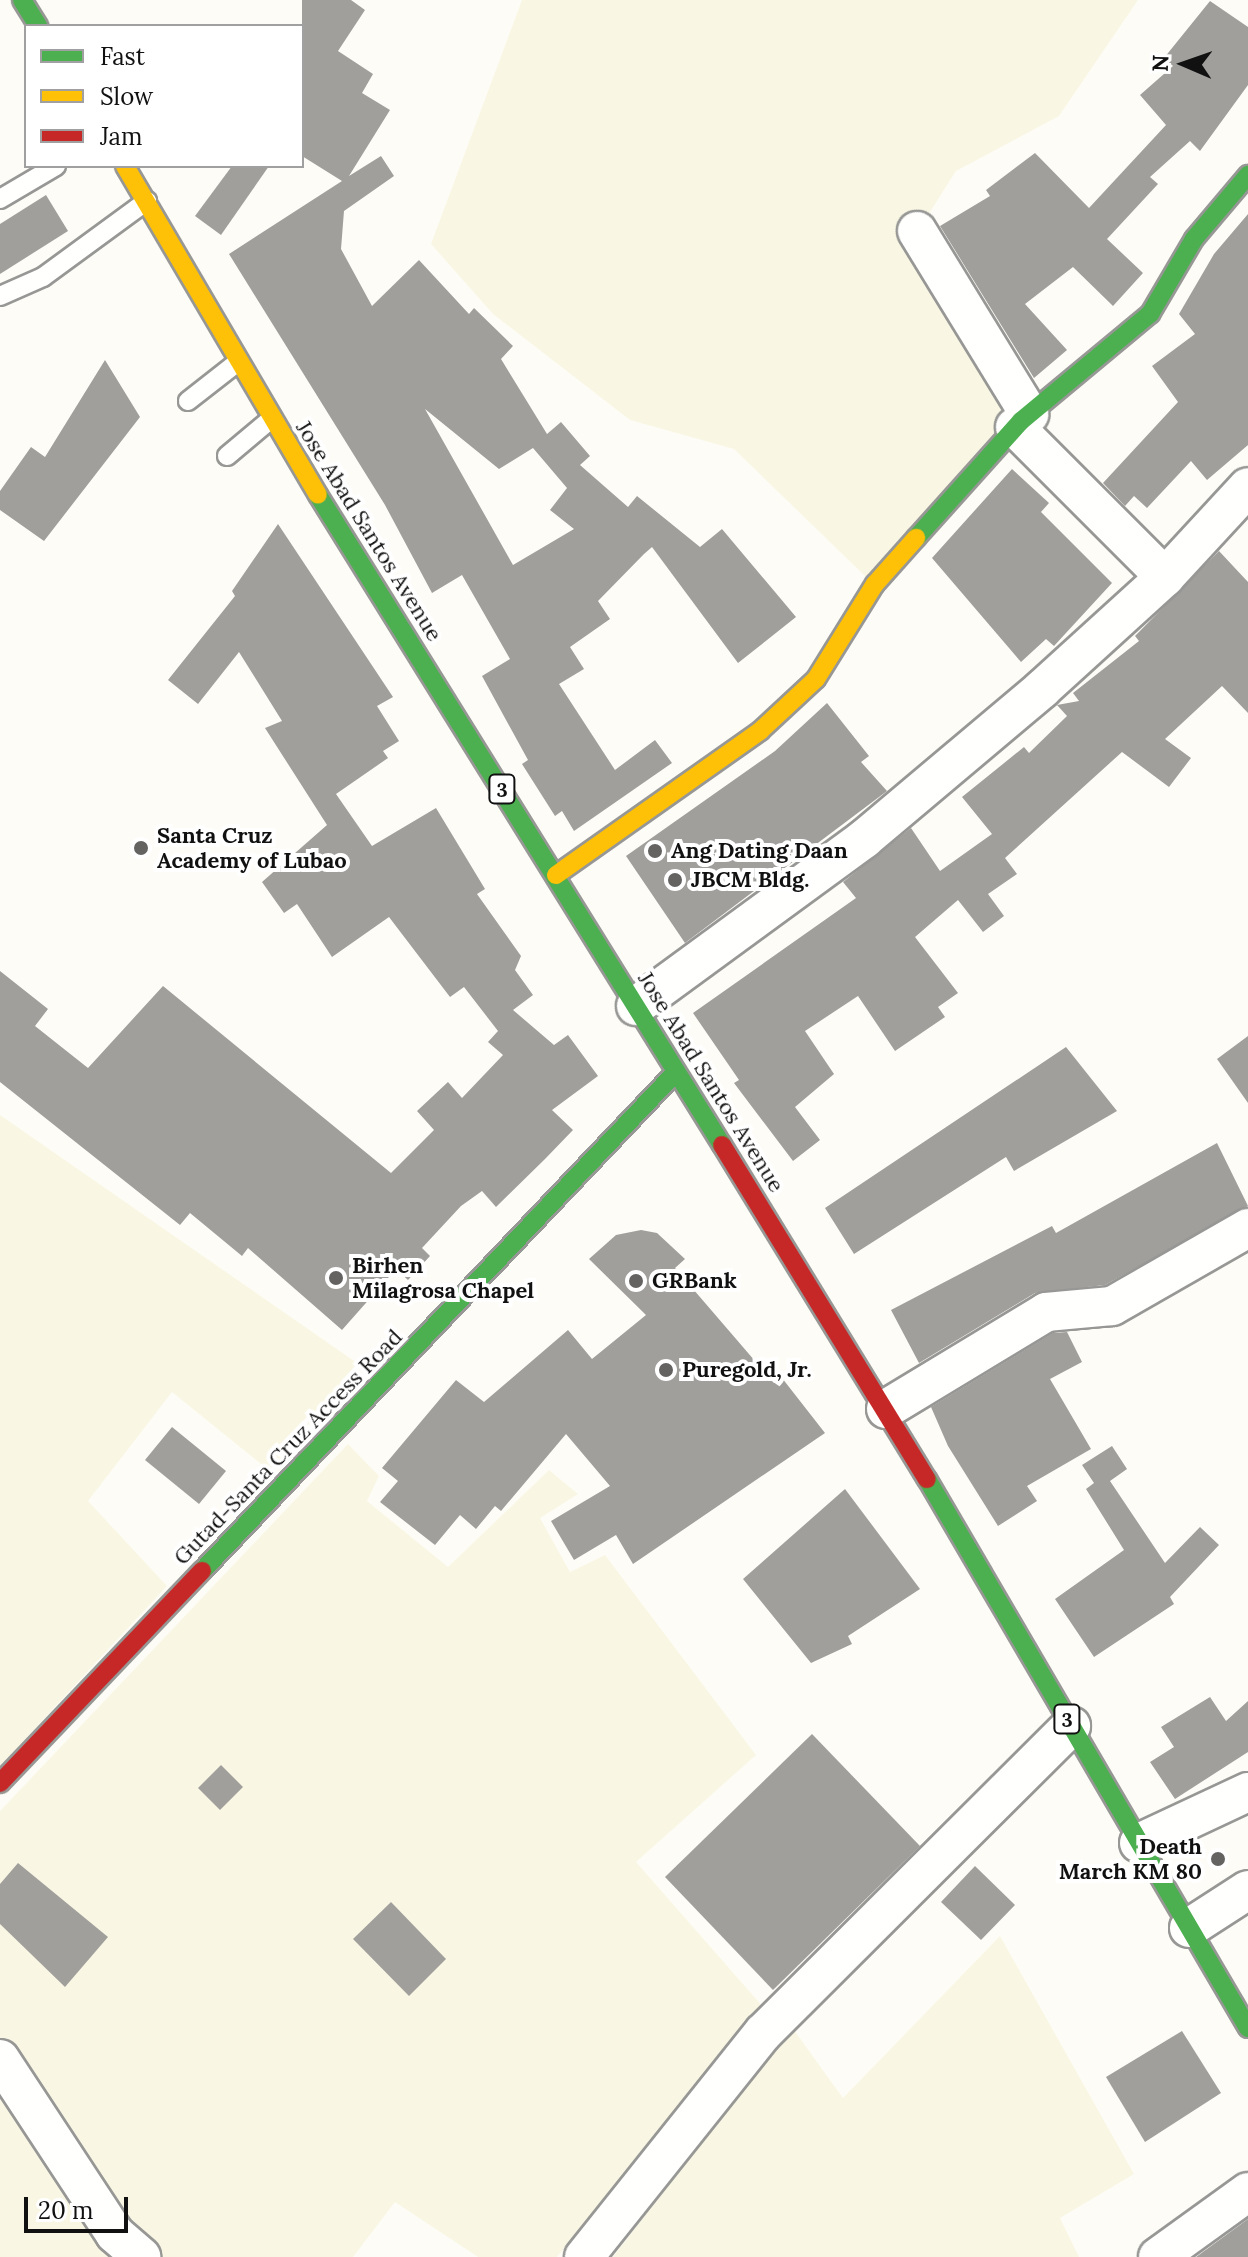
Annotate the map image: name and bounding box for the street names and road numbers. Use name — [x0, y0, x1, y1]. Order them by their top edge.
street label: Jose Abad Santos Avenue — [290, 416, 448, 646]
road number: 3 — [488, 773, 516, 805]
street label: Jose Abad Santos Avenue — [632, 967, 790, 1197]
street label: Gutad-Santa Cruz Access Road — [168, 1324, 408, 1570]
road number: 3 — [1053, 1703, 1081, 1735]

